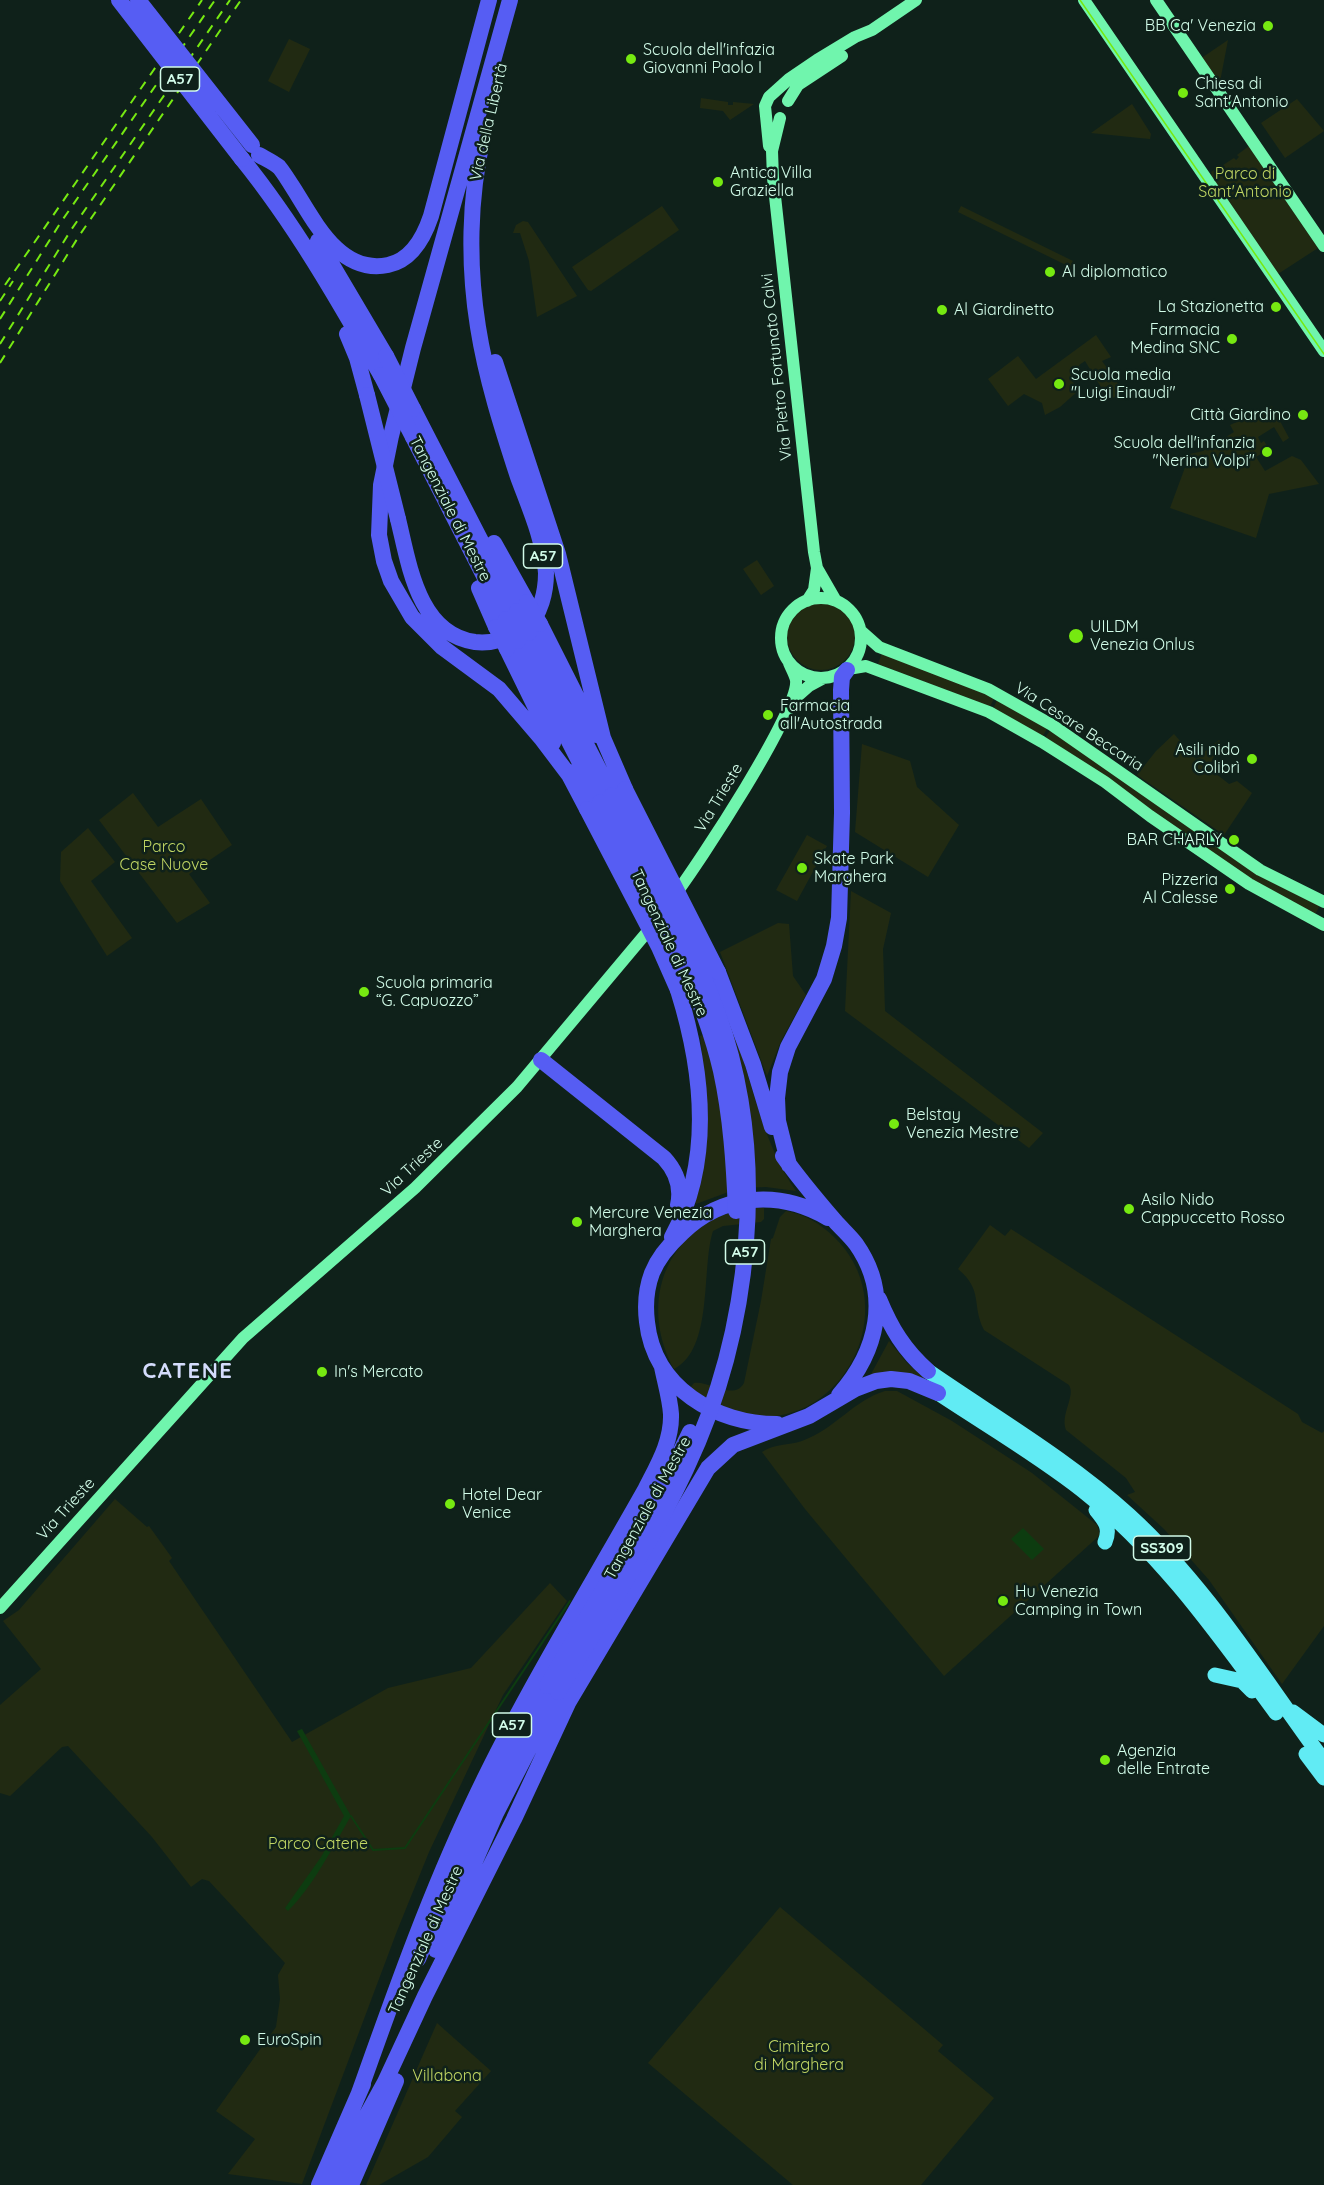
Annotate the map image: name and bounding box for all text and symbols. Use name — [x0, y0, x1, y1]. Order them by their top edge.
place label: BB Ca' Venezia — [1145, 16, 1256, 36]
marker: BB Ca' Venezia — [1261, 19, 1275, 33]
place label: Scuola dell'infazia Giovanni Paolo I — [643, 40, 775, 78]
marker: Scuola dell'infazia Giovanni Paolo I — [624, 52, 638, 66]
street label: Via della Libertà — [466, 61, 512, 183]
road number: A57 — [160, 67, 200, 91]
place label: Chiesa di Sant'Antonio — [1195, 74, 1288, 112]
marker: Chiesa di Sant'Antonio — [1176, 86, 1190, 100]
place label: Antica Villa Graziella — [730, 163, 812, 201]
park label: Parco di Sant'Antonio — [1198, 164, 1292, 202]
marker: Antica Villa Graziella — [711, 175, 725, 189]
place label: Al diplomatico — [1062, 262, 1167, 282]
marker: Al diplomatico — [1043, 265, 1057, 279]
street label: Via Pietro Fortunato Calvi — [758, 272, 796, 462]
place label: La Stazionetta — [1158, 297, 1264, 317]
place label: Al Giardinetto — [954, 300, 1054, 320]
marker: La Stazionetta — [1269, 300, 1283, 314]
marker: Al Giardinetto — [935, 303, 949, 317]
place label: Farmacia Medina SNC — [1130, 320, 1220, 358]
marker: Farmacia Medina SNC — [1225, 332, 1239, 346]
place label: Scuola media "Luigi Einaudi" — [1071, 365, 1176, 403]
marker: Scuola media "Luigi Einaudi" — [1052, 377, 1066, 391]
place label: Città Giardino — [1190, 405, 1291, 425]
marker: Città Giardino — [1296, 408, 1310, 422]
street label: Tangenziale di Mestre — [405, 433, 495, 585]
place label: Scuola dell'infanzia "Nerina Volpi" — [1114, 433, 1255, 471]
marker: Scuola dell'infanzia "Nerina Volpi" — [1260, 445, 1274, 459]
road number: A57 — [524, 544, 562, 568]
place label: UILDM Venezia Onlus — [1090, 617, 1194, 655]
marker: UILDM Venezia Onlus — [1067, 627, 1085, 645]
street label: Via Cesare Beccaria — [1011, 678, 1147, 776]
place label: Farmacia all'Autostrada — [780, 696, 882, 734]
marker: Farmacia all'Autostrada — [761, 708, 775, 722]
place label: Asili nido Colibrì — [1175, 740, 1240, 778]
marker: Asili nido Colibrì — [1245, 752, 1259, 766]
street label: Via Trieste — [691, 760, 747, 836]
place label: BAR CHARLY — [1127, 830, 1222, 850]
marker: BAR CHARLY — [1227, 833, 1241, 847]
park label: Parco Case Nuove — [120, 837, 208, 875]
place label: Skate Park Marghera — [814, 849, 894, 887]
marker: Skate Park Marghera — [795, 861, 809, 875]
street label: Tangenziale di Mestre — [626, 866, 712, 1020]
place label: Pizzeria Al Calesse — [1143, 870, 1218, 908]
marker: Pizzeria Al Calesse — [1223, 882, 1237, 896]
place label: Scuola primaria “G. Capuozzo” — [376, 973, 493, 1011]
marker: Scuola primaria “G. Capuozzo” — [357, 985, 371, 999]
place label: Belstay Venezia Mestre — [906, 1105, 1019, 1143]
marker: Belstay Venezia Mestre — [887, 1117, 901, 1131]
street label: Via Trieste — [377, 1134, 447, 1200]
place label: Asilo Nido Cappuccetto Rosso — [1141, 1190, 1285, 1228]
marker: Asilo Nido Cappuccetto Rosso — [1122, 1202, 1136, 1216]
place label: Mercure Venezia Marghera — [589, 1203, 712, 1241]
marker: Mercure Venezia Marghera — [570, 1215, 584, 1229]
road number: A57 — [726, 1240, 764, 1264]
district label: CATENE — [143, 1358, 233, 1384]
place label: In's Mercato — [334, 1362, 423, 1382]
marker: In's Mercato — [315, 1365, 329, 1379]
street label: Tangenziale di Mestre — [601, 1433, 695, 1583]
street label: Via Trieste — [33, 1474, 99, 1544]
place label: Hotel Dear Venice — [462, 1485, 542, 1523]
marker: Hotel Dear Venice — [443, 1497, 457, 1511]
road number: SS309 — [1134, 1536, 1190, 1560]
place label: Hu Venezia Camping in Town — [1015, 1582, 1142, 1620]
marker: Hu Venezia Camping in Town — [996, 1594, 1010, 1608]
road number: A57 — [492, 1713, 532, 1737]
place label: Agenzia delle Entrate — [1117, 1741, 1210, 1779]
marker: Agenzia delle Entrate — [1098, 1753, 1112, 1767]
park label: Parco Catene — [268, 1834, 368, 1854]
street label: Tangenziale di Mestre — [385, 1863, 467, 2017]
place label: EuroSpin — [257, 2030, 322, 2050]
marker: EuroSpin — [238, 2033, 252, 2047]
park label: Cimitero di Marghera — [754, 2037, 844, 2075]
park label: Villabona — [412, 2066, 482, 2086]

